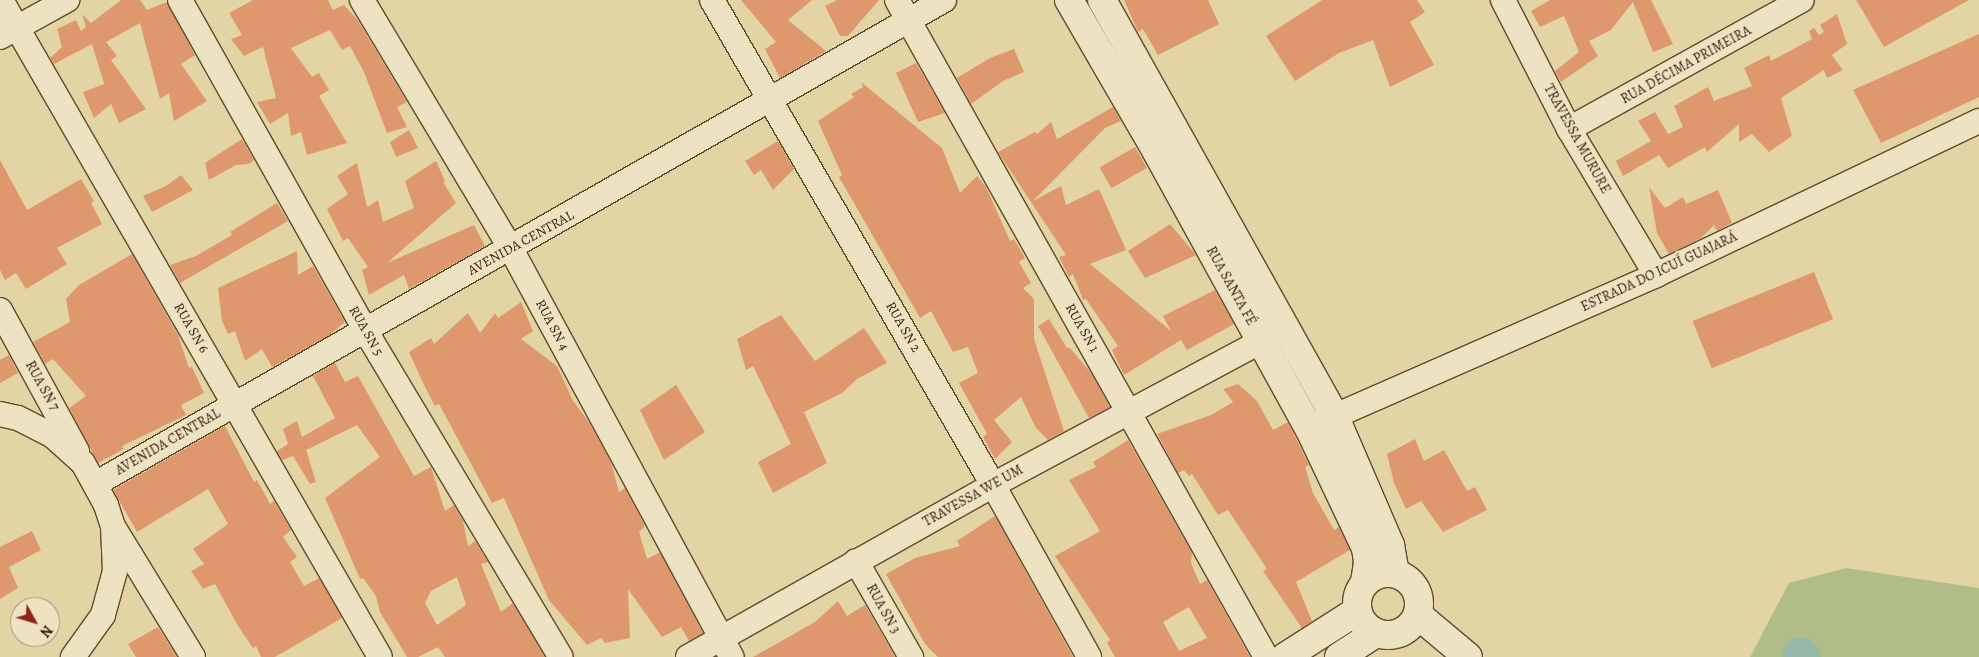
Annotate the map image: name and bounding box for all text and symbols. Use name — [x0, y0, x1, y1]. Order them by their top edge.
street label: RUA DÉCIMA PRIMEIRA — [1618, 22, 1754, 108]
street label: TRAVESSA MURURE — [1540, 81, 1614, 197]
street label: AVENIDA CENTRAL — [465, 207, 577, 279]
street label: ESTRADA DO ICUÍ GUAJARÁ — [1578, 228, 1740, 316]
street label: RUA SANTA FÉ — [1202, 244, 1260, 328]
street label: RUA SN 4 — [532, 297, 572, 353]
street label: RUA SN 2 — [882, 299, 924, 355]
street label: RUA SN 6 — [170, 300, 212, 356]
street label: RUA SN 1 — [1061, 301, 1103, 355]
street label: RUA SN 5 — [345, 303, 387, 359]
street label: RUA SN 7 — [21, 358, 63, 414]
street label: AVENIDA CENTRAL — [113, 405, 223, 479]
street label: TRAVESSA WE UM — [920, 462, 1026, 530]
street label: RUA SN 3 — [862, 581, 904, 637]
north arrow — [10, 597, 60, 647]
text: N — [36, 621, 57, 641]

